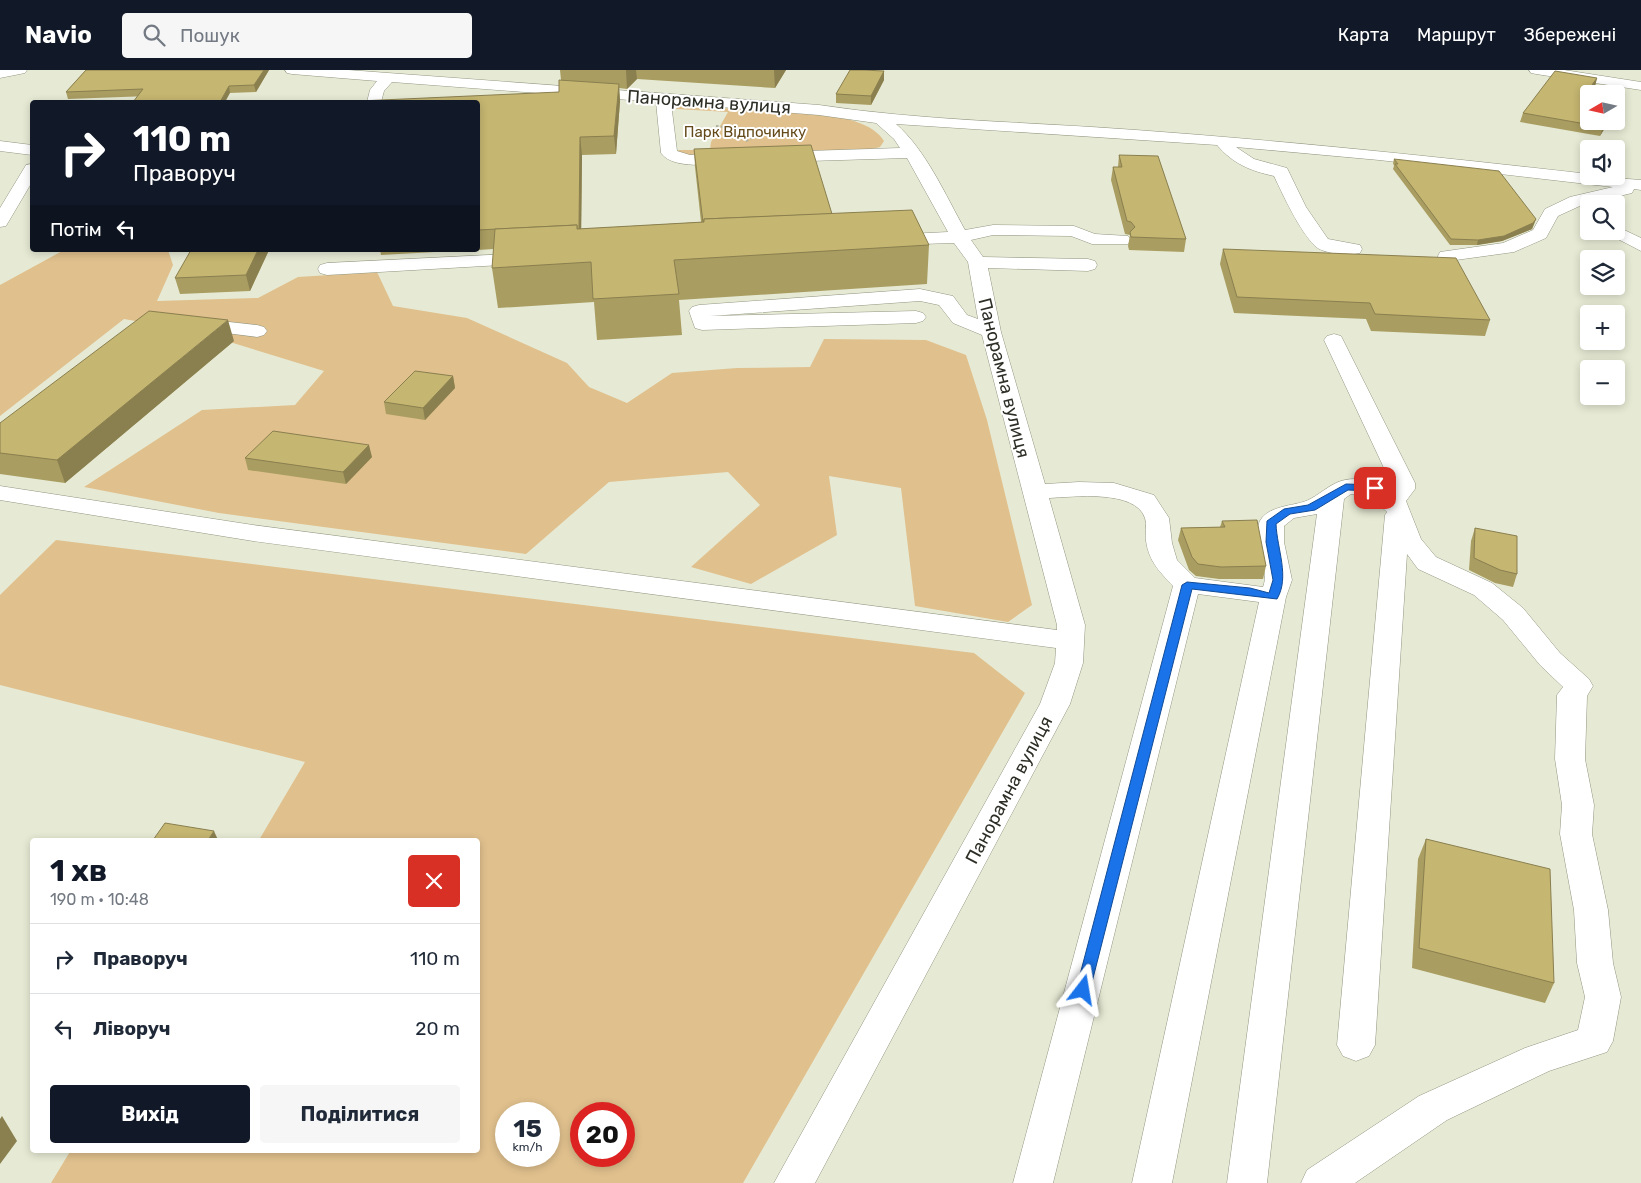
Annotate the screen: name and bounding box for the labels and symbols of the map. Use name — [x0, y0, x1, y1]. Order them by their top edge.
street label: Панорамна вулиця — [626, 85, 792, 119]
north arrow — [1580, 85, 1625, 130]
park label: Парк Відпочинку — [684, 123, 806, 141]
street label: Панорамна вулиця — [973, 296, 1035, 460]
pin — [1354, 467, 1396, 509]
street label: Панорамна вулиця — [961, 712, 1057, 868]
position arrow — [1056, 963, 1108, 1015]
speed limit sign: 20 — [570, 1102, 635, 1167]

